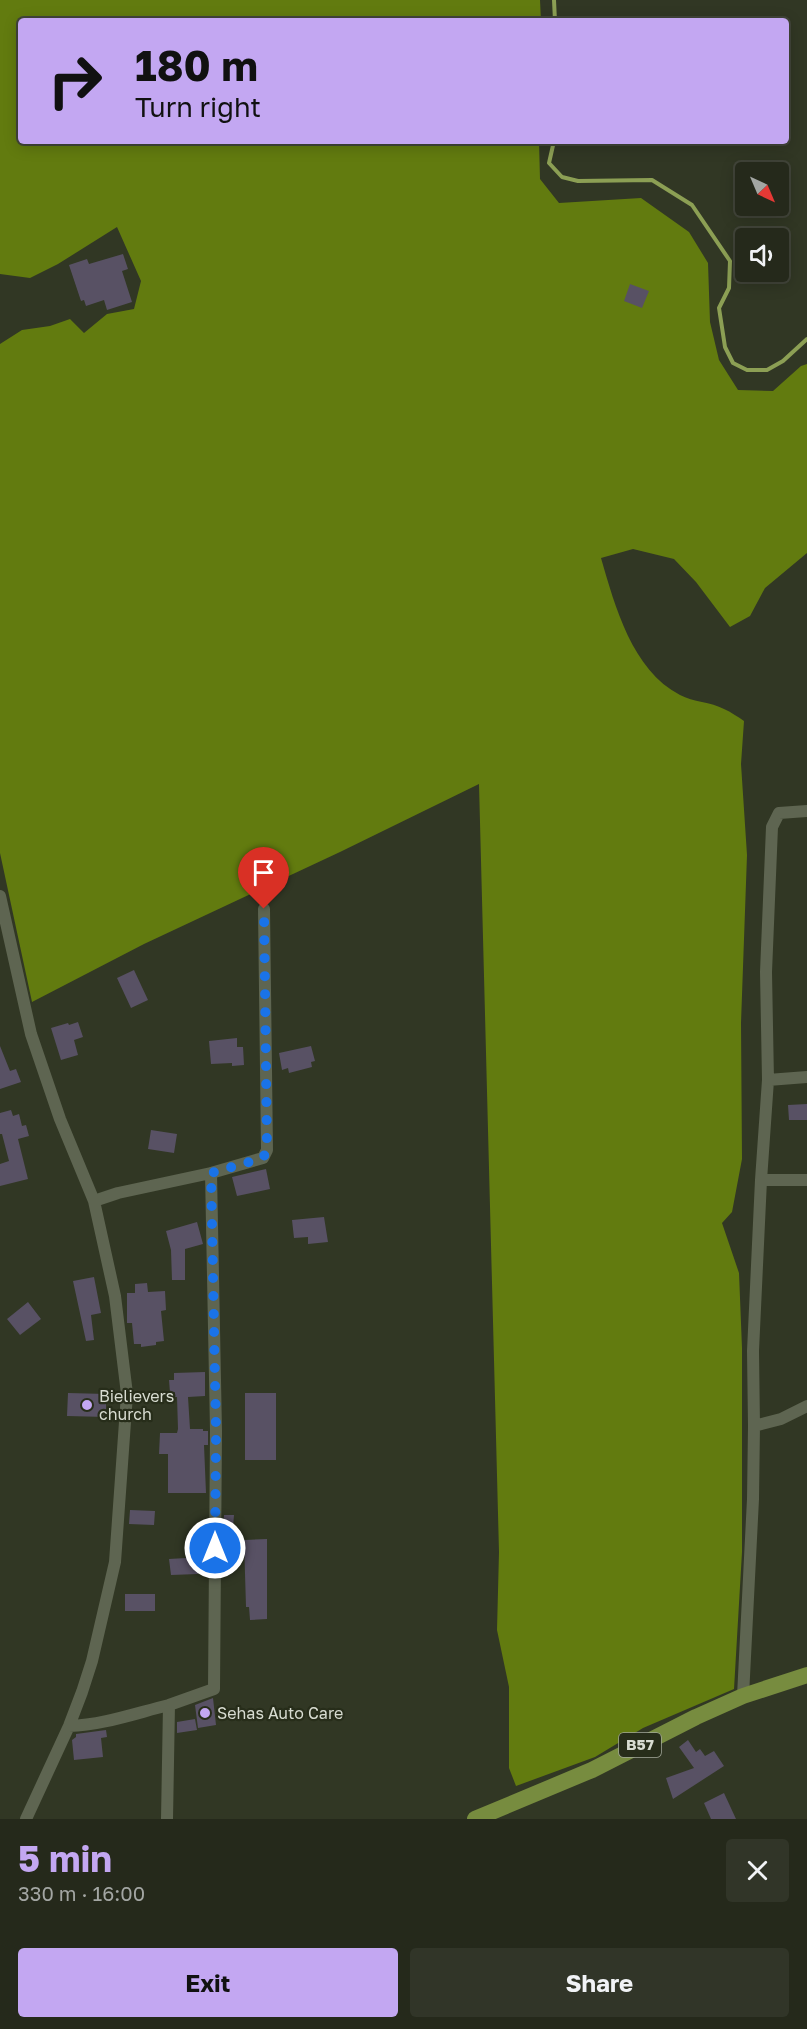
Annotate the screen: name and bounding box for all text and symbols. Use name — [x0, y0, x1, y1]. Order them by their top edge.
text: 180 m — [135, 40, 258, 90]
icon: right — [36, 42, 114, 120]
text: Turn right — [135, 91, 261, 123]
north arrow — [735, 162, 789, 216]
map controls — [735, 162, 789, 282]
button: sound — [735, 228, 789, 282]
pin — [238, 847, 289, 909]
icon: arrive — [247, 856, 280, 889]
place label: Bielievers church — [99, 1386, 174, 1424]
marker: Bielievers church — [80, 1398, 94, 1412]
position arrow — [183, 1516, 247, 1580]
place label: Sehas Auto Care — [217, 1703, 343, 1723]
marker: Sehas Auto Care — [198, 1706, 212, 1720]
road number: B57 — [619, 1733, 661, 1757]
text: 5 min — [18, 1837, 112, 1880]
button: close — [726, 1839, 789, 1902]
text: 330 m · 16:00 — [18, 1881, 145, 1905]
button: Exit — [18, 1948, 398, 2017]
button: Share — [410, 1948, 789, 2017]

